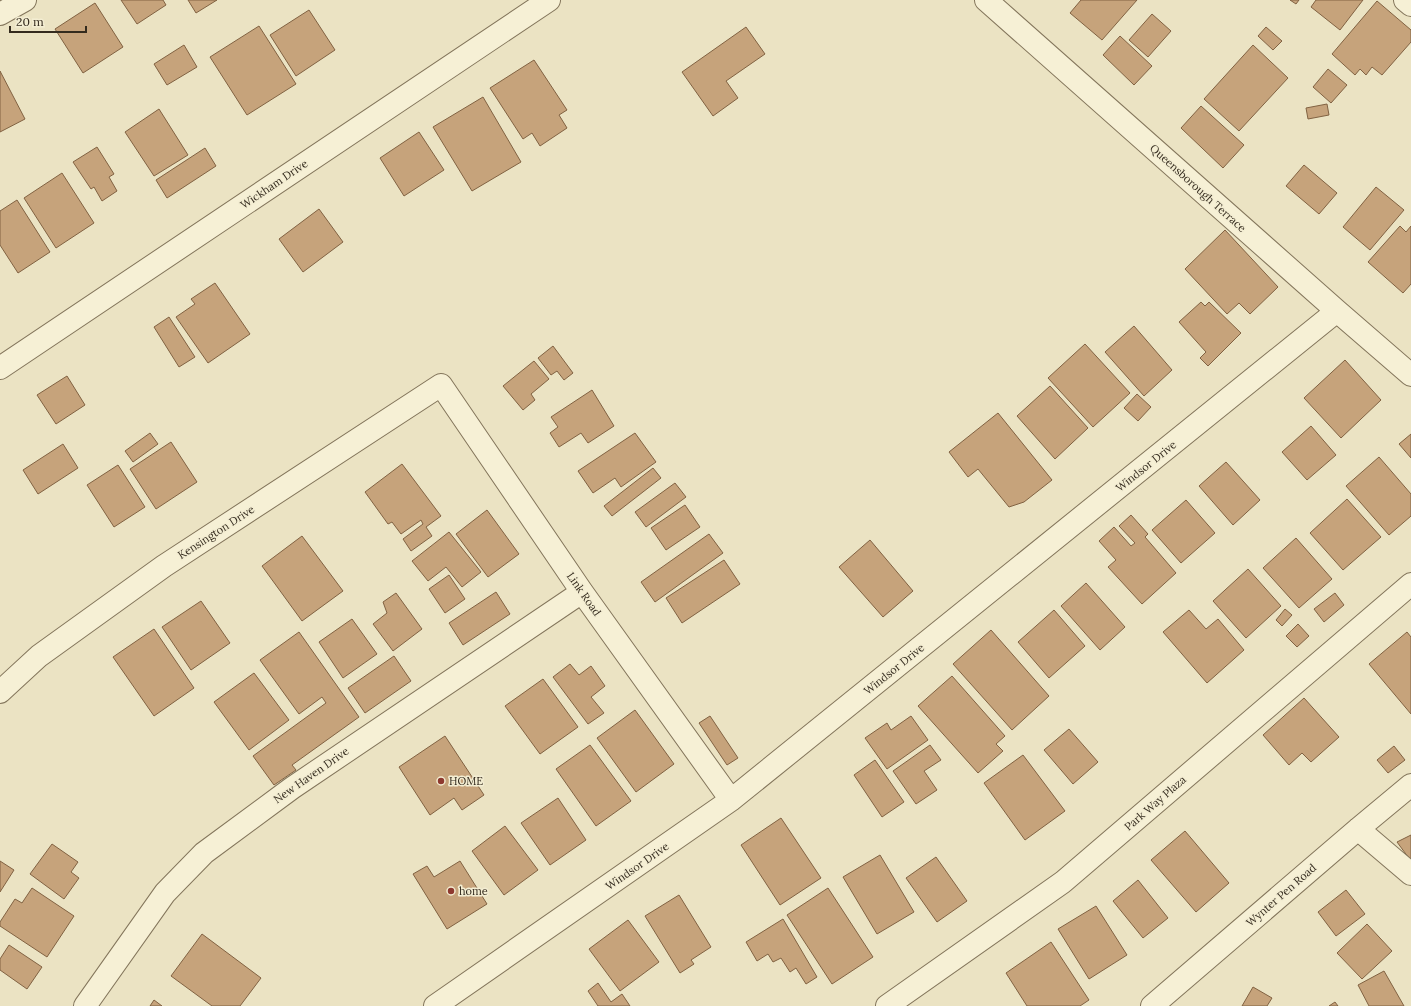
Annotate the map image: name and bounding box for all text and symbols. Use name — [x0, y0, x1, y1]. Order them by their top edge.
scale bar — [10, 8, 86, 34]
text: 20 m — [16, 14, 44, 29]
street label: Queensborough Terrace — [1147, 141, 1249, 235]
street label: Wickham Drive — [238, 156, 310, 212]
street label: Windsor Drive — [1113, 437, 1179, 495]
street label: Kensington Drive — [175, 502, 257, 562]
street label: Link Road — [564, 569, 604, 619]
street label: Windsor Drive — [861, 640, 927, 698]
street label: New Haven Drive — [271, 744, 351, 806]
street label: Park Way Plaza — [1121, 772, 1189, 834]
place label: HOME — [449, 774, 483, 788]
marker: HOME — [436, 776, 446, 786]
street label: Windsor Drive — [603, 839, 671, 893]
street label: Wynter Pen Road — [1243, 860, 1319, 929]
place label: home — [459, 884, 488, 898]
marker: home — [446, 886, 456, 896]

